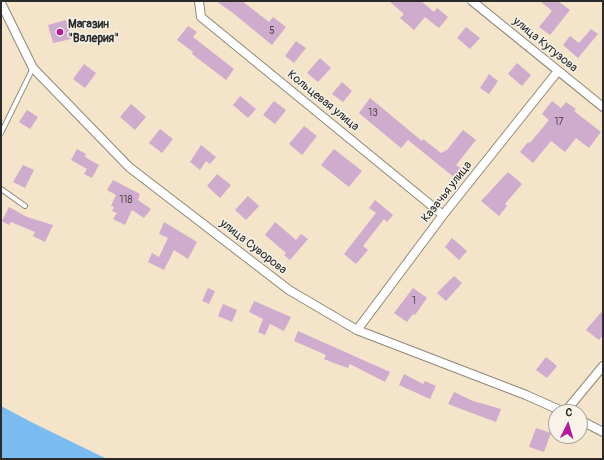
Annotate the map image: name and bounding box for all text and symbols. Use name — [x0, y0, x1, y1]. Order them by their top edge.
street label: улица Кутузова — [510, 14, 580, 76]
place label: Магазин "Валерия" — [68, 18, 119, 46]
house number: 5 — [269, 25, 275, 37]
marker: Магазин "Валерия" — [55, 27, 65, 37]
street label: Кольцевая улица — [284, 68, 362, 134]
house number: 13 — [368, 107, 378, 119]
house number: 17 — [554, 116, 564, 128]
street label: Казачья улица — [419, 159, 475, 225]
house number: 118 — [120, 194, 132, 206]
street label: улица Суворова — [217, 216, 289, 278]
house number: 1 — [412, 295, 416, 307]
north arrow — [548, 404, 588, 444]
text: С — [565, 406, 573, 419]

